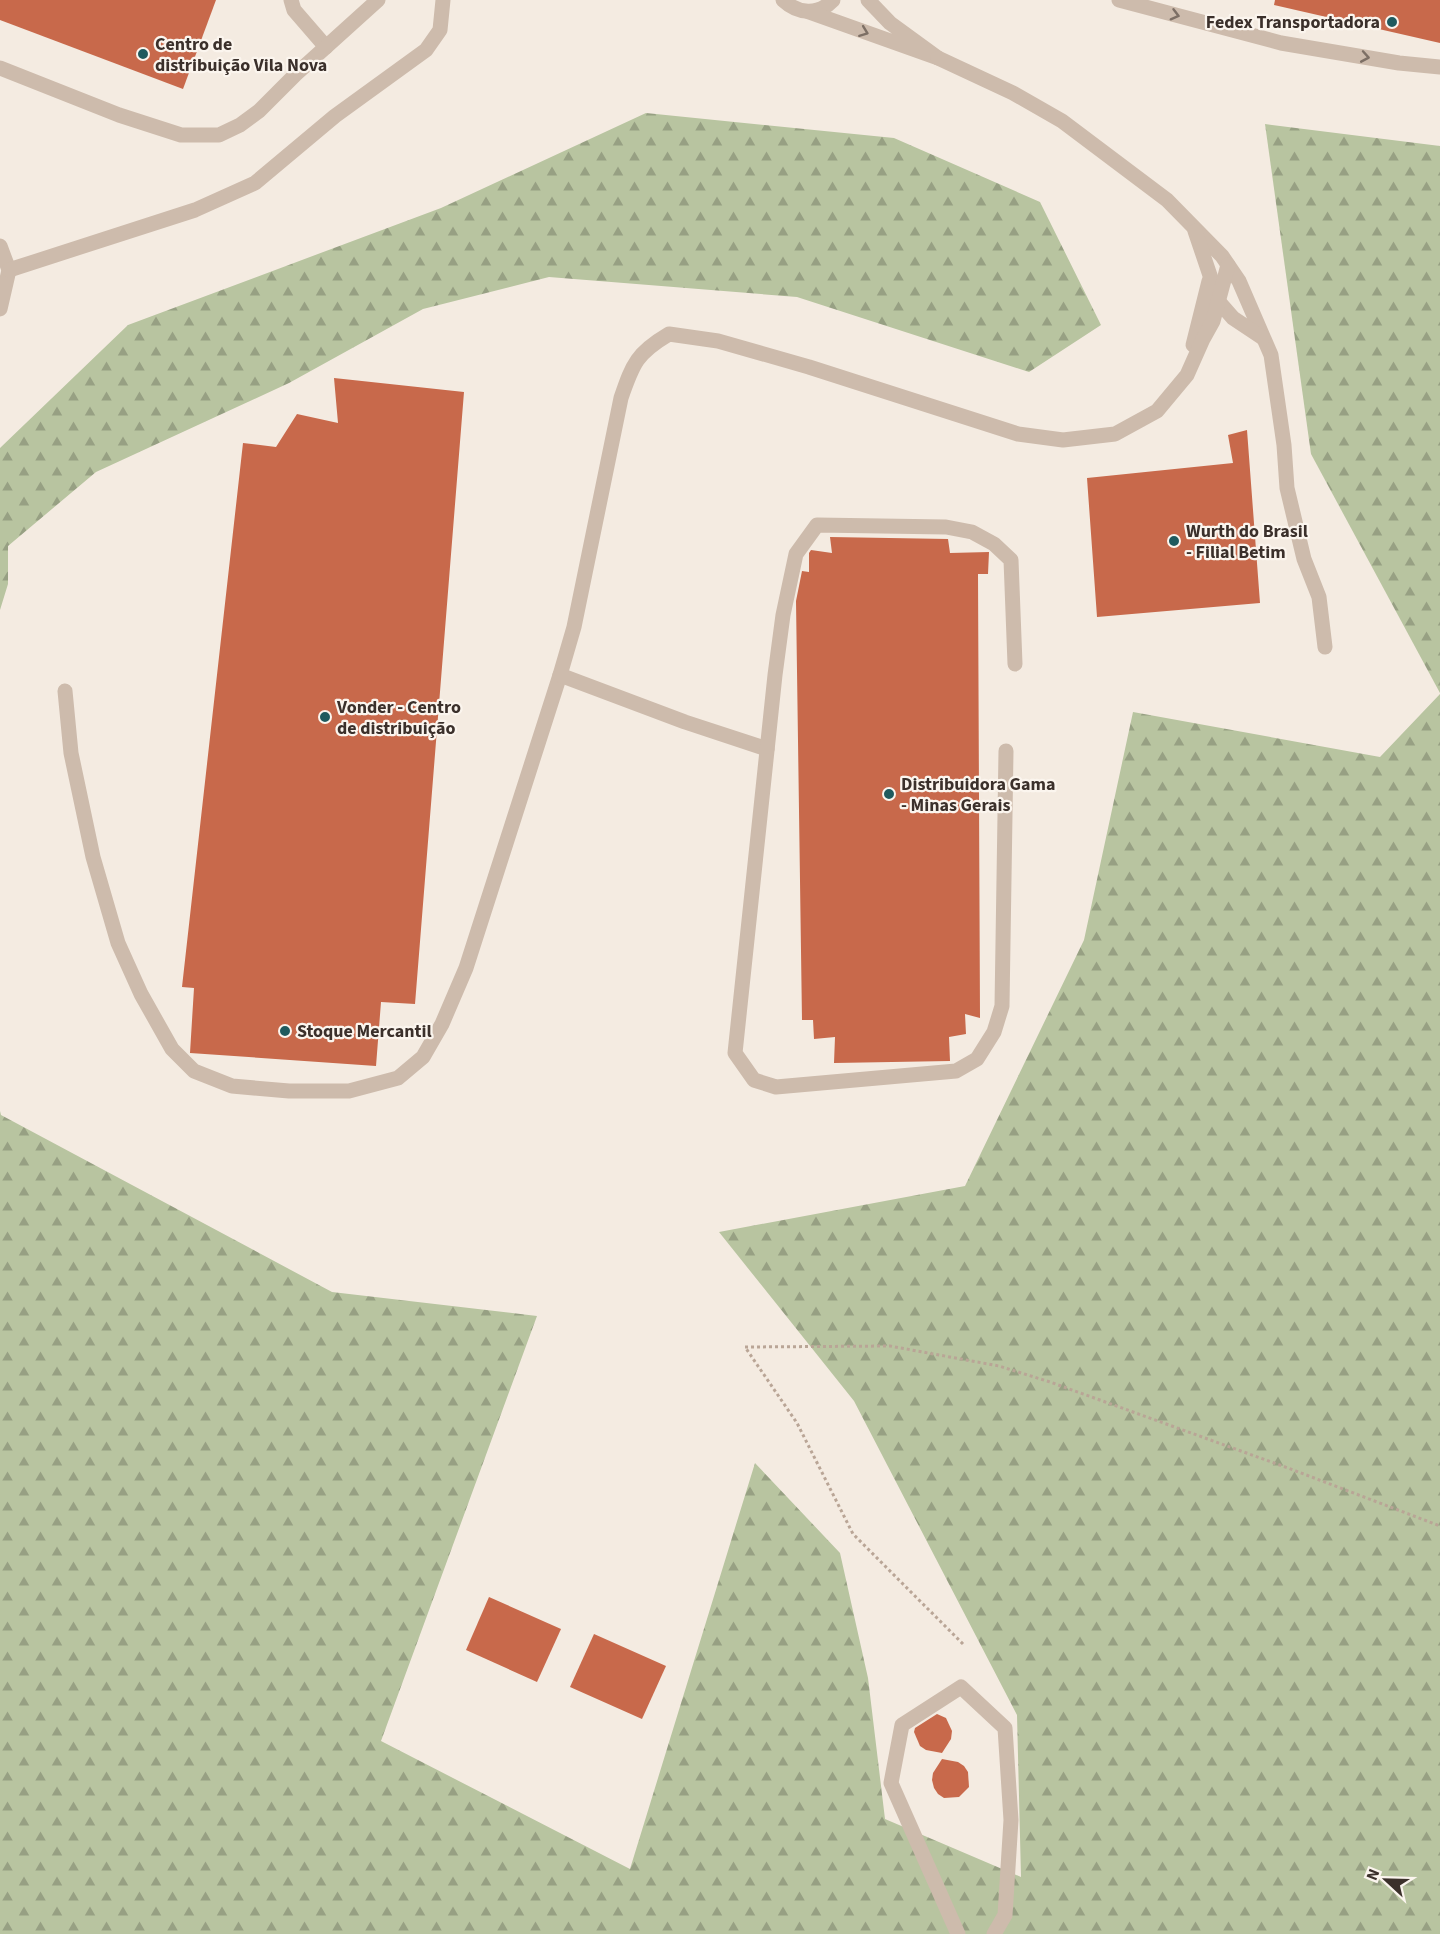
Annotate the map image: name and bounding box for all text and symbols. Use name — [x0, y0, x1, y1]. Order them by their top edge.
one-way arrow — [1169, 8, 1180, 20]
place label: Fedex Transportadora — [1206, 10, 1380, 35]
marker: Fedex Transportadora — [1385, 15, 1399, 29]
one-way arrow — [858, 25, 869, 38]
place label: Centro de distribuição Vila Nova — [155, 32, 327, 78]
marker: Centro de distribuição Vila Nova — [136, 47, 150, 61]
one-way arrow — [1361, 51, 1370, 63]
place label: Wurth do Brasil - Filial Betim — [1186, 519, 1308, 565]
marker: Wurth do Brasil - Filial Betim — [1167, 534, 1181, 548]
place label: Vonder - Centro de distribuição — [336, 695, 461, 741]
marker: Vonder - Centro de distribuição — [318, 710, 332, 724]
place label: Distribuidora Gama - Minas Gerais — [901, 772, 1055, 818]
marker: Distribuidora Gama - Minas Gerais — [882, 787, 896, 801]
place label: Stoque Mercantil — [297, 1019, 432, 1044]
marker: Stoque Mercantil — [278, 1024, 292, 1038]
north arrow — [1356, 1850, 1416, 1910]
text: N — [1361, 1866, 1385, 1884]

